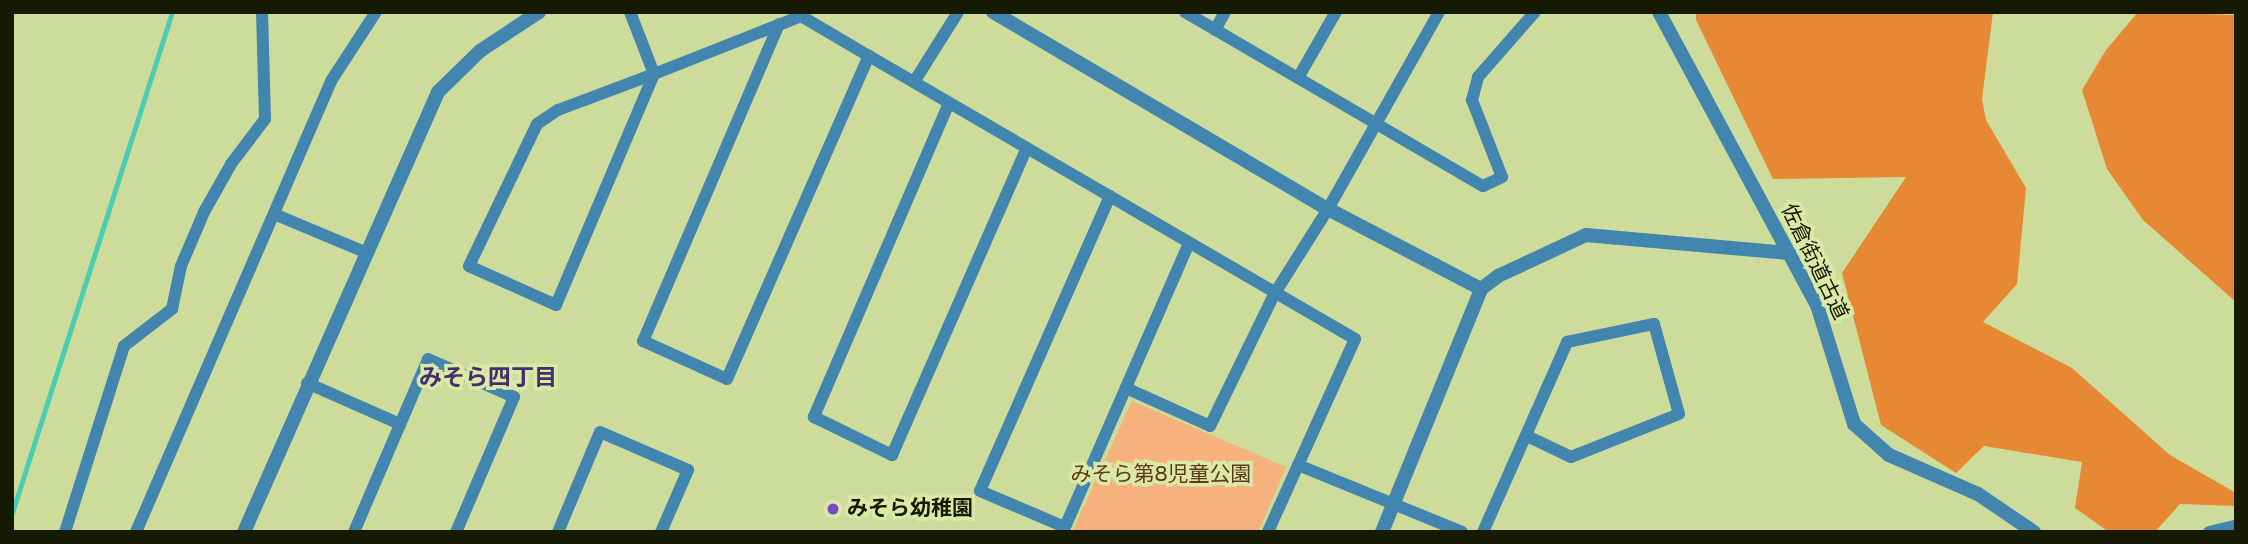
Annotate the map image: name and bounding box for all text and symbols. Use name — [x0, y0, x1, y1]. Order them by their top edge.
street label: 佐倉街道古道 — [1775, 200, 1853, 324]
district label: みそら四丁目 — [419, 364, 557, 392]
park label: みそら第8児童公園 — [1070, 462, 1252, 488]
place label: みそら幼稚園 — [847, 496, 973, 522]
marker: みそら幼稚園 — [825, 501, 841, 517]

